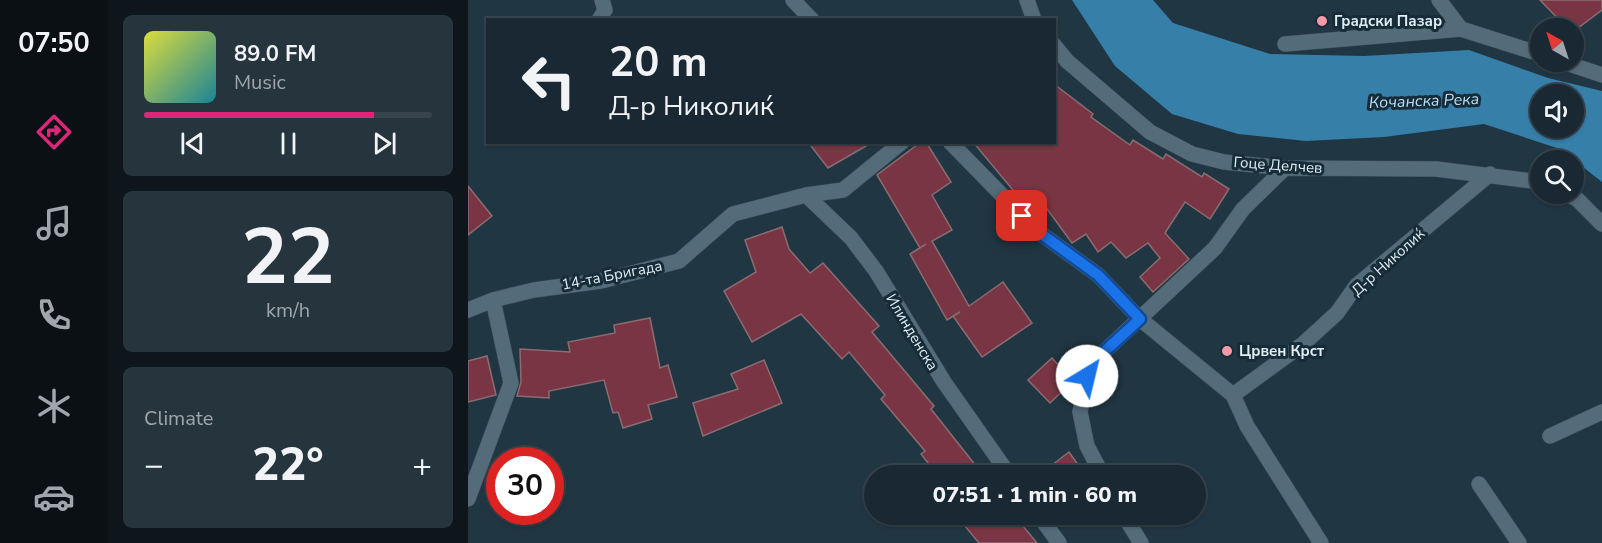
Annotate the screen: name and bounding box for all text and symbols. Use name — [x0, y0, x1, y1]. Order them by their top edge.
place label: Градски Пазар — [1334, 11, 1442, 31]
marker: Градски Пазар — [1315, 14, 1329, 28]
north arrow — [1530, 18, 1584, 72]
map controls — [1530, 18, 1584, 204]
text: 07:50 — [18, 25, 90, 62]
text: 20 m — [609, 34, 708, 91]
text: 89.0 FM — [234, 39, 316, 69]
icon: left — [510, 42, 588, 120]
text: Music — [234, 69, 286, 96]
button: sound — [1530, 84, 1584, 138]
text: Д-р Николиќ — [609, 88, 774, 125]
water label: Кочанска Река — [1368, 88, 1480, 114]
icon: directions — [33, 111, 75, 153]
icon: previous — [176, 127, 209, 160]
icon: pause — [272, 127, 305, 160]
icon: next — [368, 127, 401, 160]
button: search — [1530, 150, 1584, 204]
street label: Гоце Делчев — [1233, 152, 1323, 178]
pin — [996, 190, 1047, 241]
icon: arrive — [1005, 199, 1038, 232]
icon: music — [33, 202, 75, 244]
text: 22 — [241, 204, 335, 311]
street label: Д-р Николиќ — [1347, 224, 1429, 300]
street label: 14-та Бригада — [560, 255, 664, 295]
street label: Илинденска — [881, 290, 943, 374]
icon: phone — [33, 294, 75, 336]
text: km/h — [266, 297, 310, 324]
place label: Црвен Крст — [1239, 341, 1324, 361]
position arrow — [1055, 344, 1119, 408]
marker: Црвен Крст — [1220, 344, 1234, 358]
icon: climate — [33, 385, 75, 427]
text: Climate — [144, 405, 213, 432]
text: 22° — [252, 435, 324, 496]
text: − — [144, 443, 164, 488]
text: + — [412, 443, 432, 488]
speed limit sign: 30 — [486, 447, 564, 525]
icon: car — [33, 476, 75, 518]
text: 07:51 · 1 min · 60 m — [933, 480, 1137, 510]

